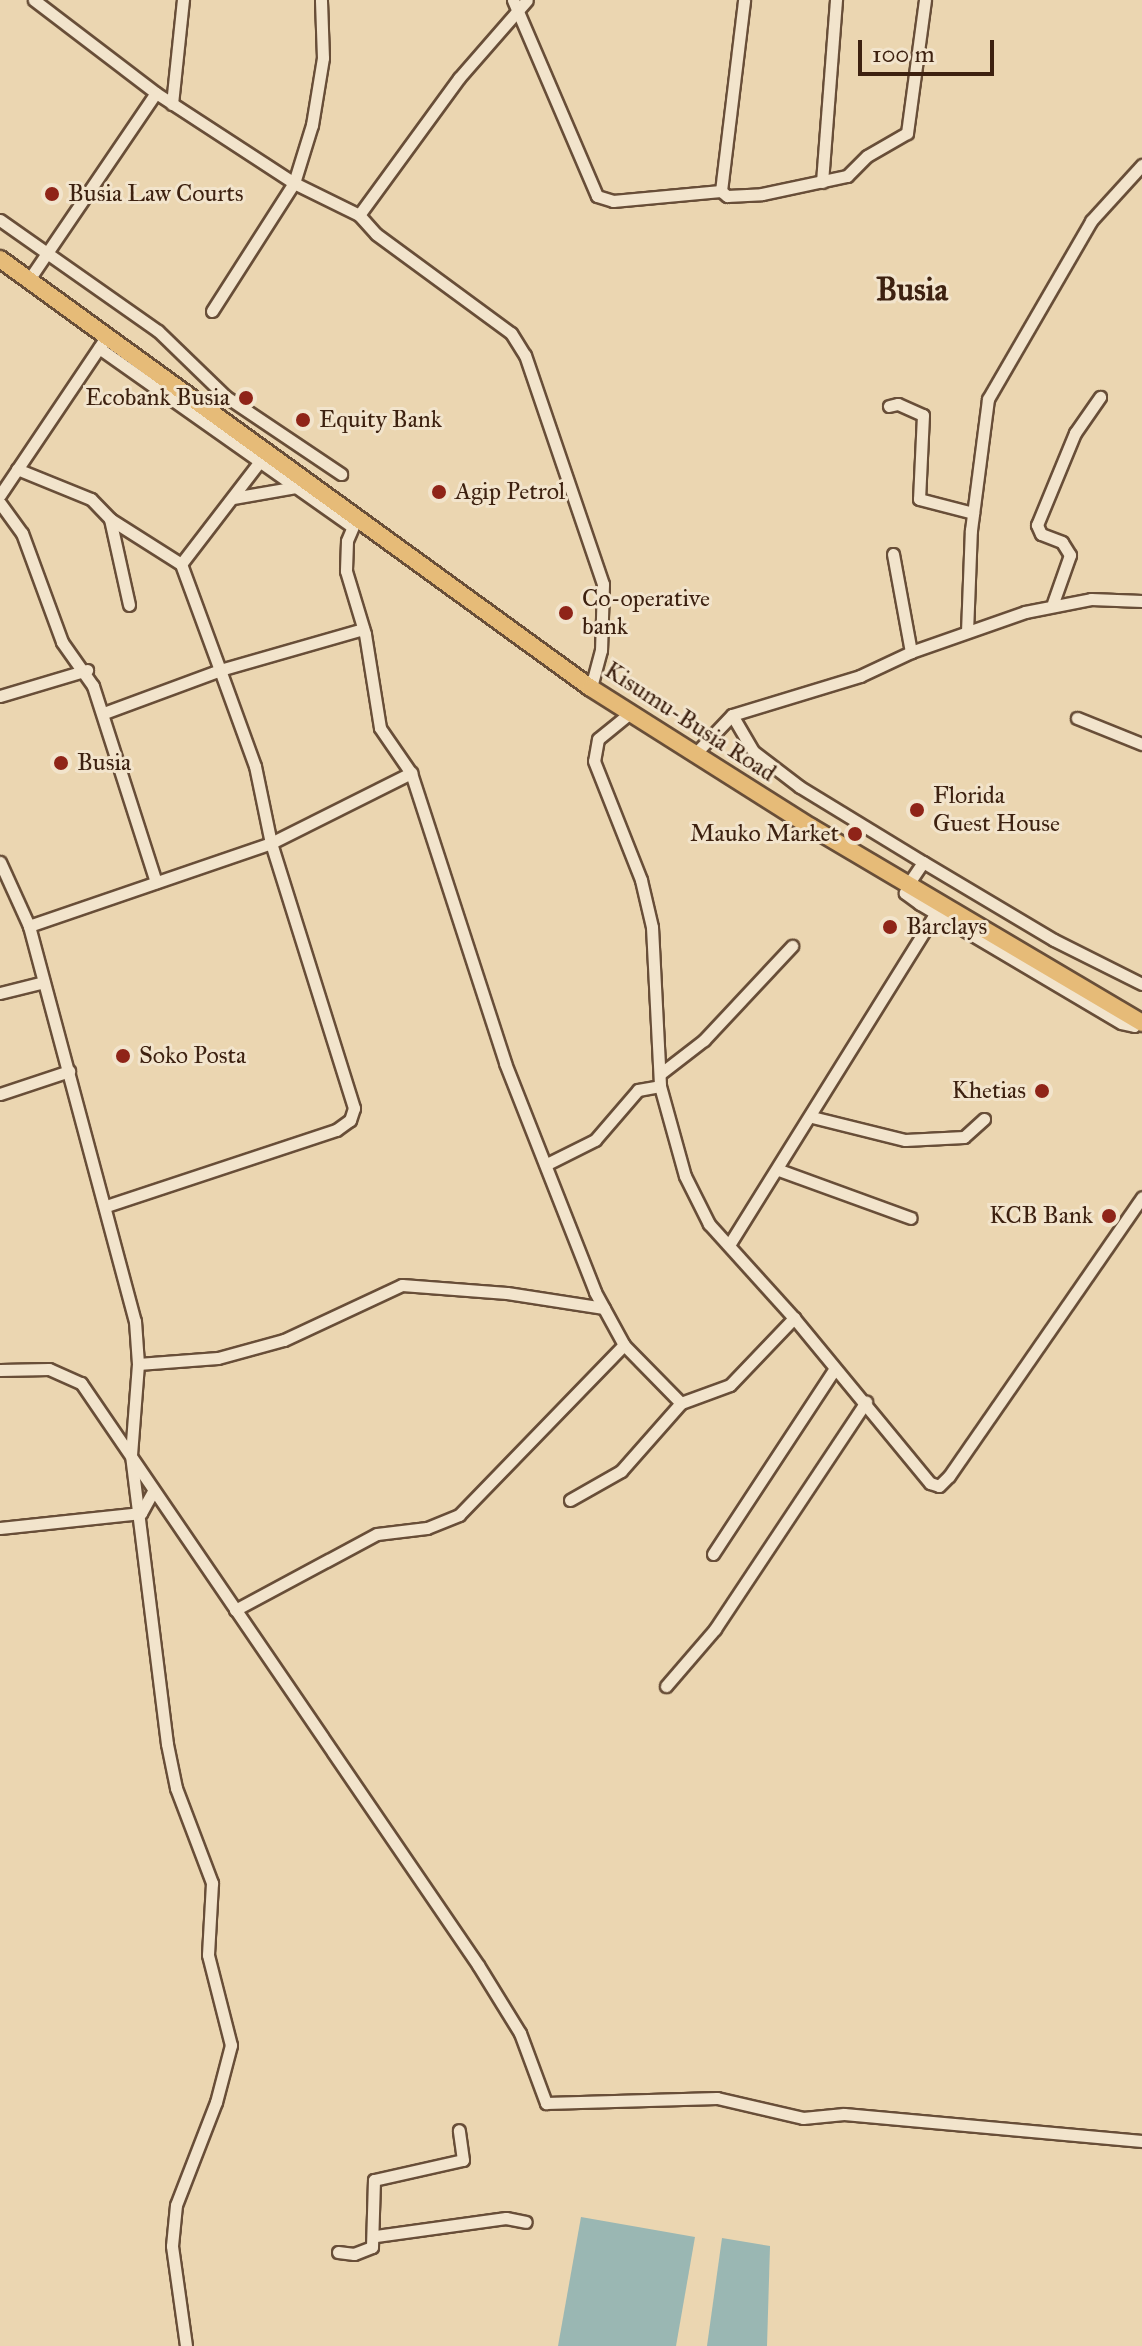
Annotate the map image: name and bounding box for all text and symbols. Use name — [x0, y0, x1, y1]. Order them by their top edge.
scale bar — [862, 24, 998, 74]
text: 100 m — [872, 39, 935, 69]
place label: Busia Law Courts — [68, 180, 244, 208]
marker: Busia Law Courts — [43, 185, 61, 203]
district label: Busia — [876, 271, 948, 309]
place label: Ecobank Busia — [85, 384, 230, 412]
marker: Ecobank Busia — [237, 389, 255, 407]
place label: Equity Bank — [319, 406, 442, 434]
marker: Equity Bank — [294, 411, 312, 429]
place label: Agip Petrol — [455, 478, 565, 506]
marker: Agip Petrol — [430, 483, 448, 501]
place label: Co-operative bank — [582, 585, 710, 641]
marker: Co-operative bank — [557, 604, 575, 622]
street label: Kisumu-Busia Road — [599, 656, 781, 788]
place label: Busia — [77, 749, 131, 777]
marker: Busia — [52, 754, 70, 772]
place label: Florida Guest House — [933, 782, 1060, 838]
marker: Florida Guest House — [908, 801, 926, 819]
place label: Mauko Market — [690, 820, 839, 848]
marker: Mauko Market — [846, 825, 864, 843]
place label: Barclays — [906, 913, 987, 941]
marker: Barclays — [881, 918, 899, 936]
place label: Soko Posta — [139, 1042, 246, 1070]
marker: Soko Posta — [114, 1047, 132, 1065]
place label: Khetias — [952, 1077, 1026, 1105]
marker: Khetias — [1033, 1082, 1051, 1100]
place label: KCB Bank — [989, 1202, 1093, 1230]
marker: KCB Bank — [1100, 1207, 1118, 1225]

